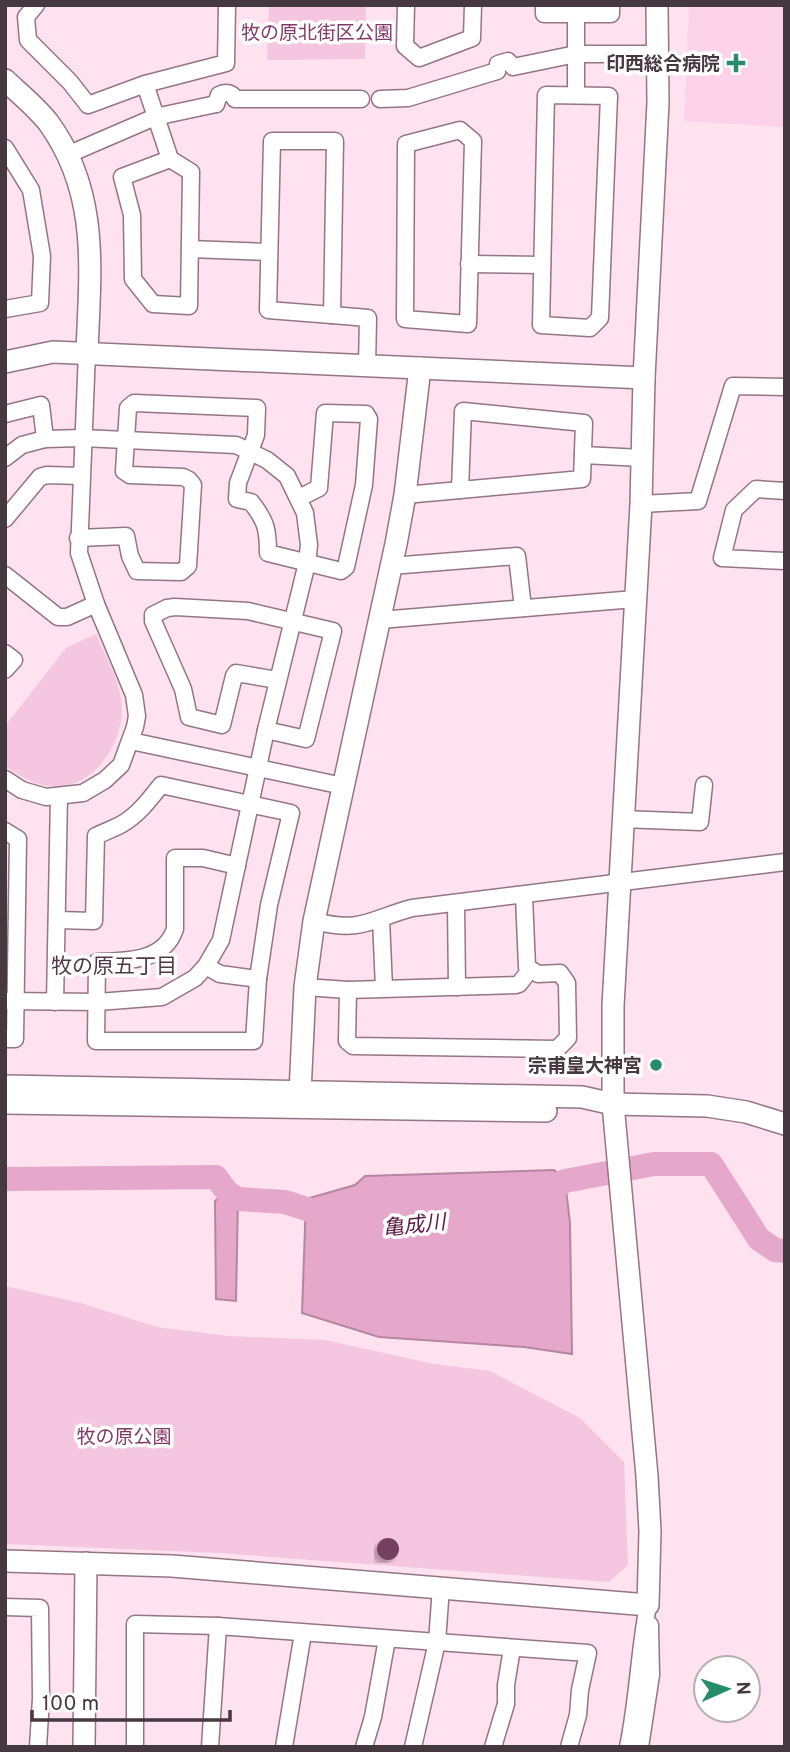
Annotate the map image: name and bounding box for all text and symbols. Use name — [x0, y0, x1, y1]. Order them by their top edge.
park label: 牧の原北街区公園 — [241, 22, 393, 46]
place label: 印西総合病院 — [606, 53, 720, 77]
marker: 印西総合病院 — [726, 53, 746, 73]
district label: 牧の原五丁目 — [51, 954, 177, 981]
place label: 宗甫皇大神宮 — [528, 1055, 642, 1079]
marker: 宗甫皇大神宮 — [648, 1057, 664, 1073]
water label: 亀成川 — [381, 1210, 449, 1243]
park label: 牧の原公園 — [76, 1426, 172, 1450]
north arrow — [692, 1654, 762, 1724]
scale bar — [32, 1678, 229, 1722]
text: N — [730, 1681, 754, 1696]
text: 100 m — [42, 1691, 99, 1718]

